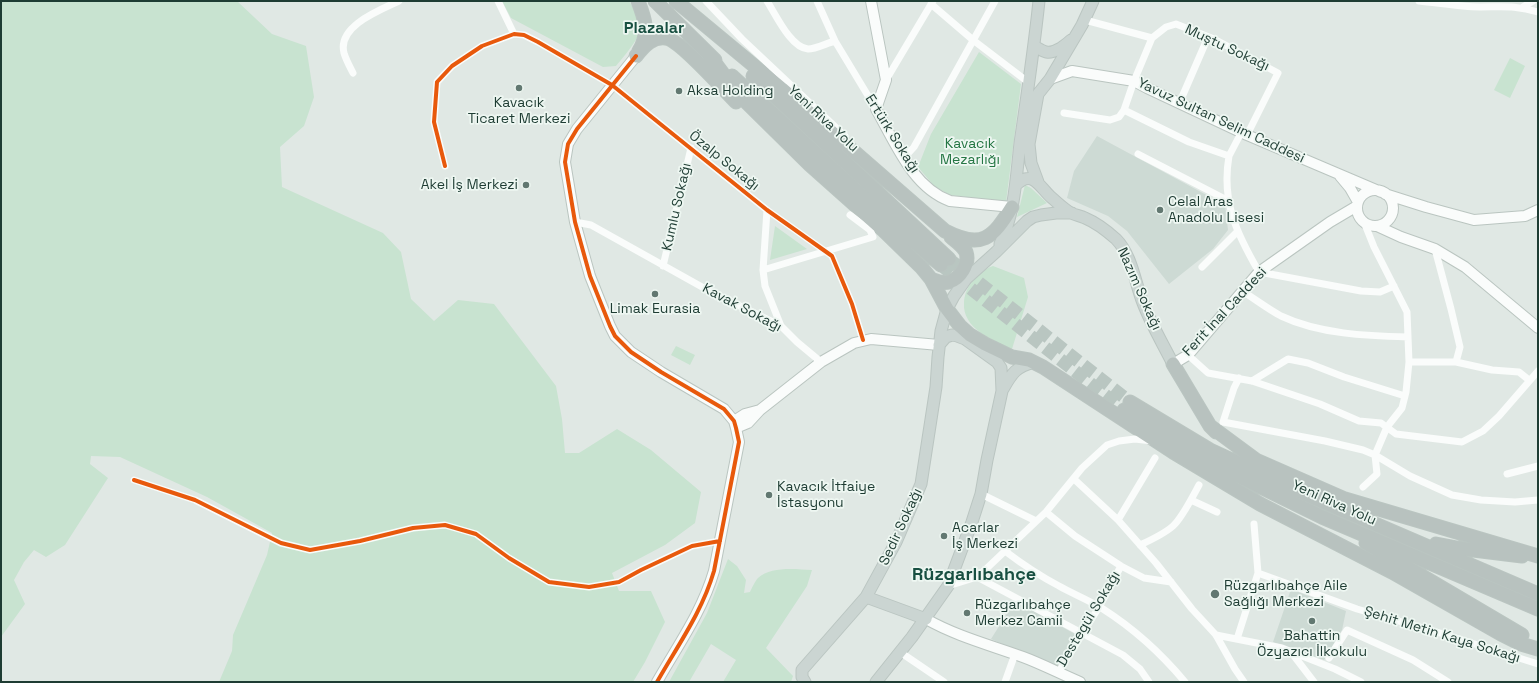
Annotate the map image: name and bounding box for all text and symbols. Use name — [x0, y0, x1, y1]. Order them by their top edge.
district label: Plazalar — [624, 19, 684, 39]
street label: Muştu Sokağı — [1182, 21, 1272, 75]
street label: Yavuz Sultan Selim Caddesi — [1135, 75, 1307, 167]
street label: Yeni Riva Yolu — [784, 82, 862, 156]
marker: Kavacık Ticaret Merkezi — [514, 83, 524, 93]
place label: Aksa Holding — [687, 83, 773, 99]
marker: Aksa Holding — [674, 86, 684, 96]
street label: Ertürk Sokağı — [861, 92, 923, 176]
place label: Kavacık Ticaret Merkezi — [468, 95, 570, 128]
street label: Özalp Sokağı — [685, 128, 763, 194]
park label: Kavacık Mezarlığı — [940, 136, 1000, 168]
street label: Kumlu Sokağı — [659, 162, 695, 252]
place label: Akel İş Merkezi — [421, 177, 518, 193]
marker: Akel İş Merkezi — [521, 180, 531, 190]
place label: Celal Aras Anadolu Lisesi — [1168, 194, 1264, 226]
marker: Celal Aras Anadolu Lisesi — [1155, 205, 1165, 215]
street label: Nazım Sokağı — [1113, 245, 1165, 333]
street label: Ferit İnal Caddesi — [1179, 264, 1271, 360]
street label: Kavak Sokağı — [699, 280, 785, 336]
marker: Limak Eurasia — [650, 289, 660, 299]
place label: Limak Eurasia — [610, 301, 700, 317]
street label: Yeni Riva Yolu — [1289, 477, 1379, 529]
place label: Kavacık İtfaiye İstasyonu — [777, 479, 875, 512]
street label: Sedir Sokağı — [876, 486, 926, 568]
marker: Kavacık İtfaiye İstasyonu — [764, 490, 774, 500]
place label: Acarlar İş Merkezi — [952, 520, 1018, 552]
marker: Acarlar İş Merkezi — [939, 531, 949, 541]
district label: Rüzgarlıbahçe — [912, 564, 1036, 586]
street label: Destegül Sokağı — [1054, 568, 1124, 670]
place label: Rüzgarlıbahçe Aile Sağlığı Merkezi — [1224, 578, 1347, 610]
marker: Rüzgarlıbahçe Aile Sağlığı Merkezi — [1209, 588, 1221, 600]
place label: Rüzgarlıbahçe Merkez Camii — [975, 597, 1071, 630]
street label: Şehit Metin Kaya Sokağı — [1362, 603, 1522, 667]
marker: Rüzgarlıbahçe Merkez Camii — [962, 608, 972, 618]
marker: Bahattin Özyazıcı İlkokulu — [1307, 616, 1317, 626]
place label: Bahattin Özyazıcı İlkokulu — [1257, 628, 1367, 660]

